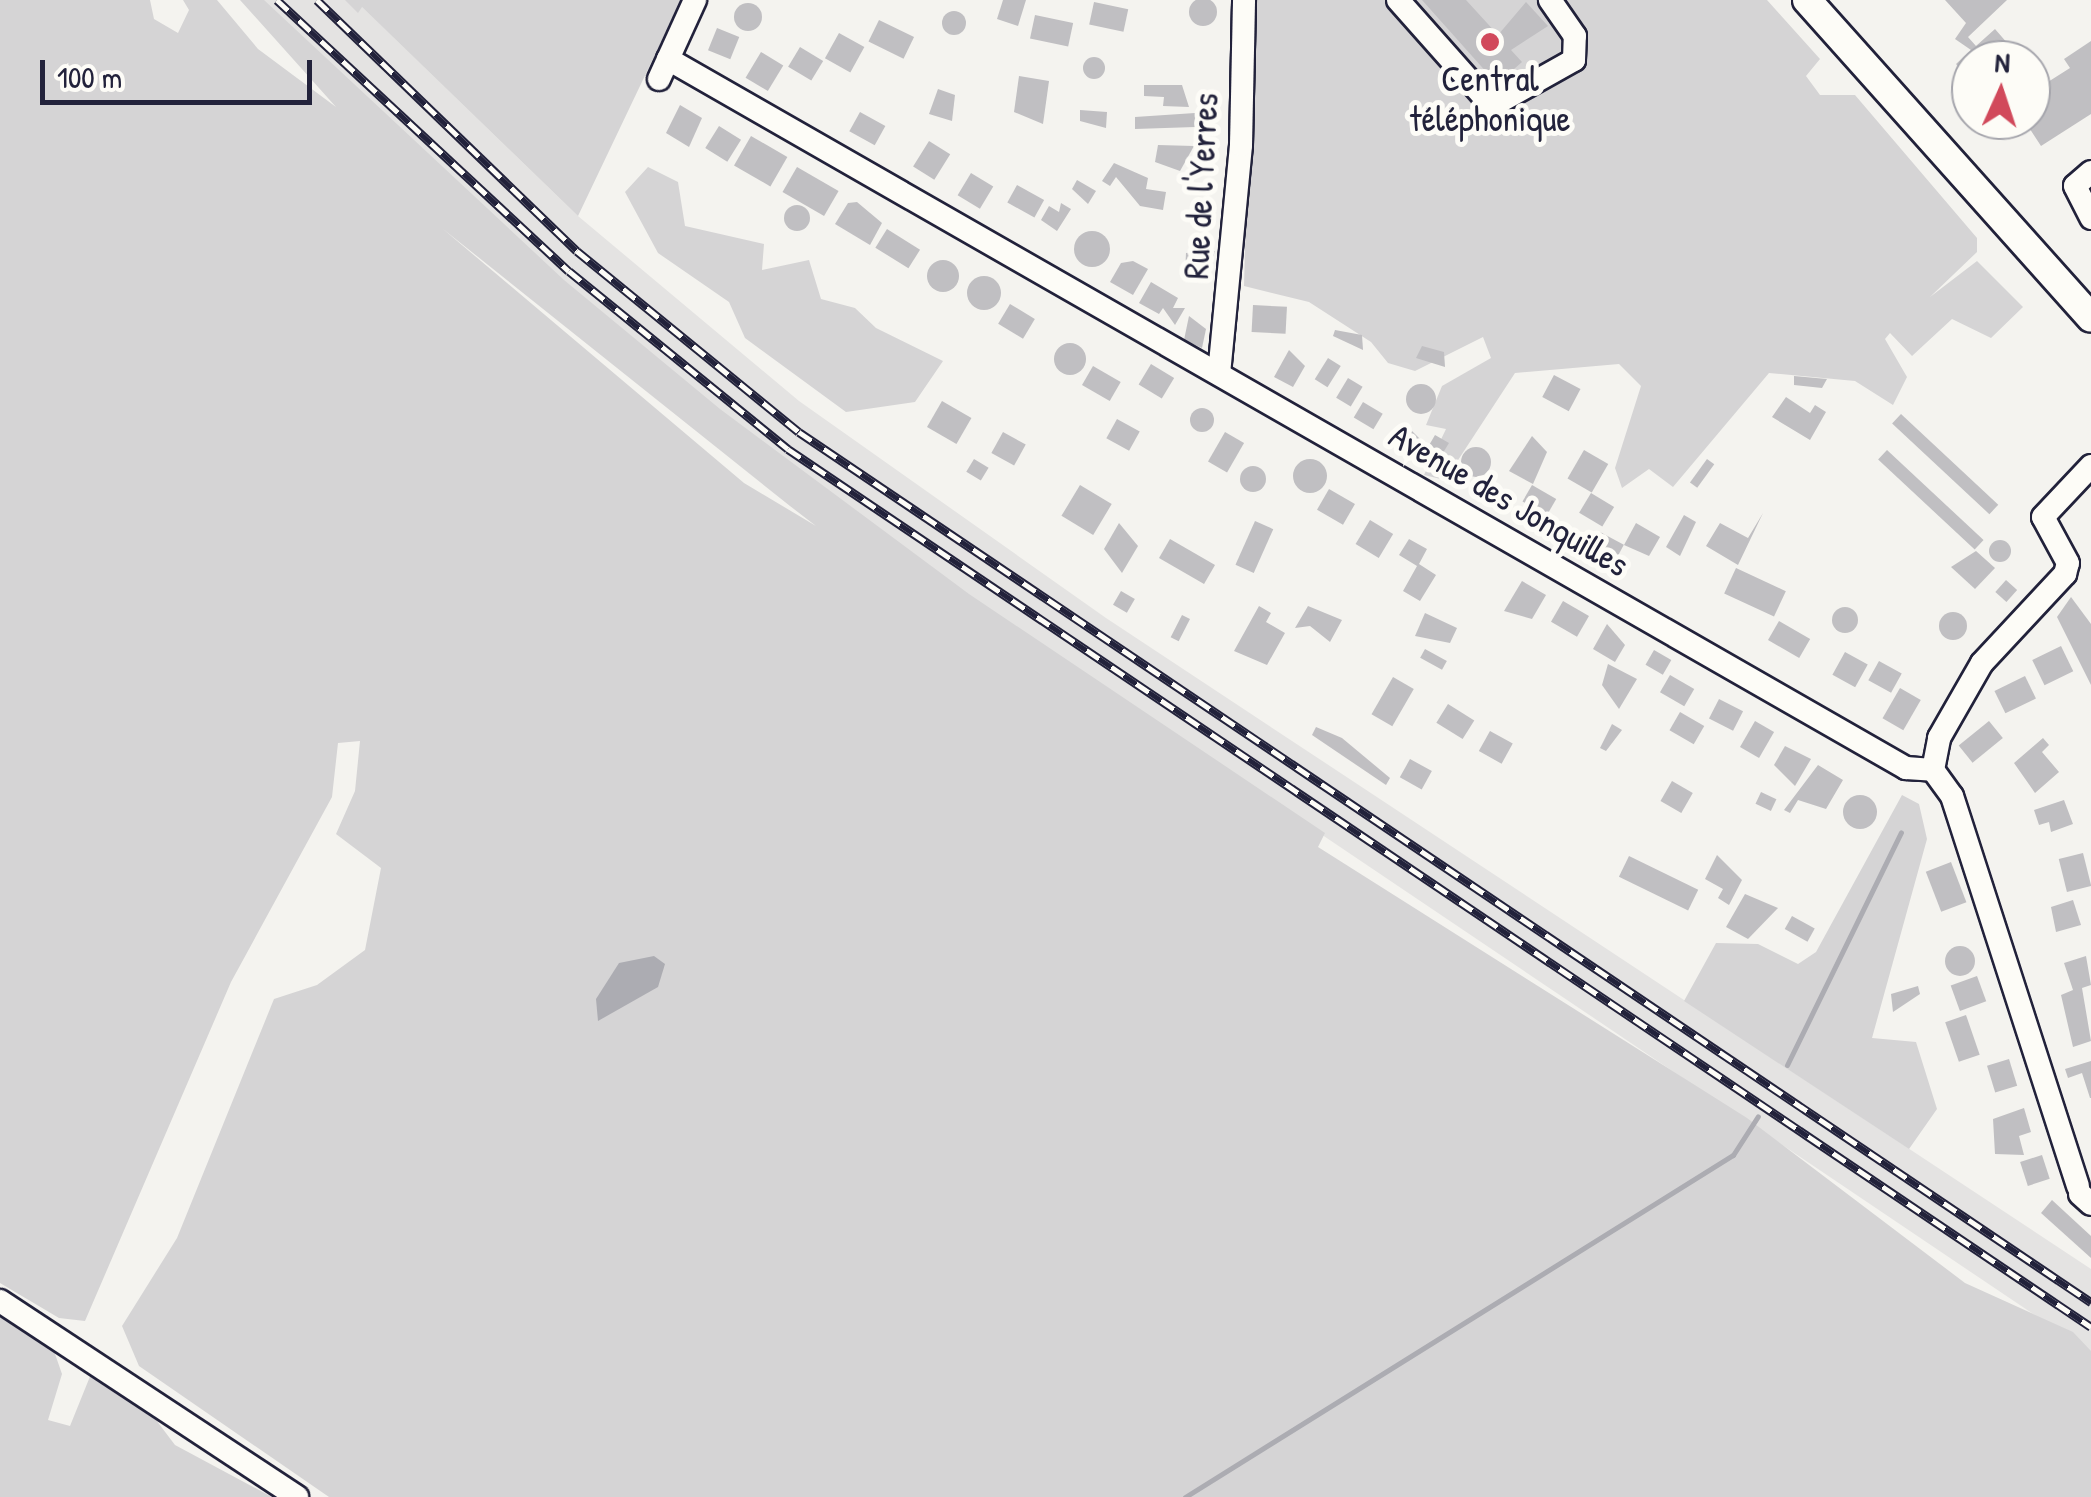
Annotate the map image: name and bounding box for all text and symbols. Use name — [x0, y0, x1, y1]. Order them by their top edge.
marker: Central téléphonique — [1479, 31, 1501, 53]
scale bar — [45, 40, 318, 102]
north arrow — [1951, 40, 2051, 140]
text: N — [1994, 43, 2011, 81]
text: 100 m — [57, 57, 122, 97]
place label: Central téléphonique — [1410, 58, 1570, 140]
street label: Rue de l'Yerres — [1175, 92, 1227, 280]
street label: Avenue des Jonquilles — [1382, 414, 1636, 586]

